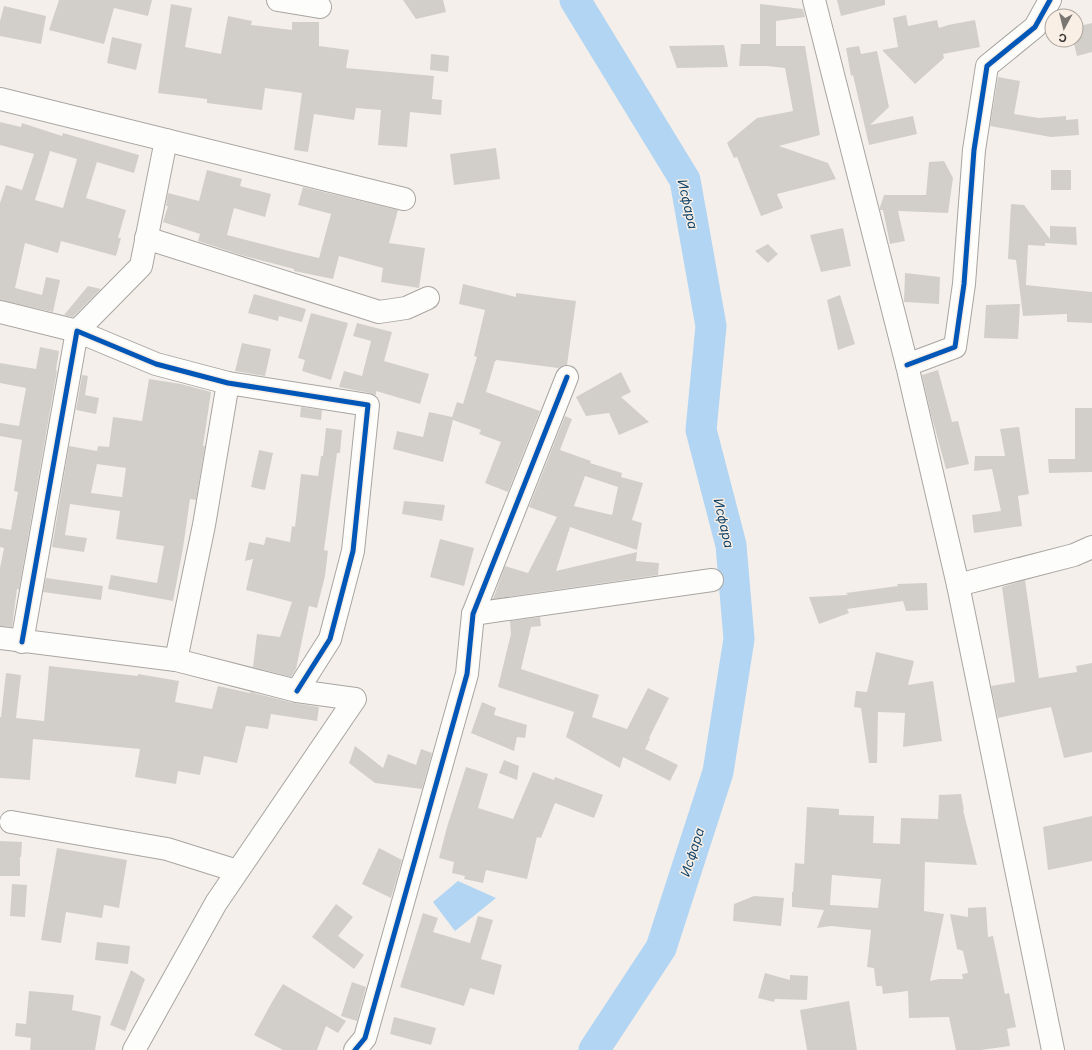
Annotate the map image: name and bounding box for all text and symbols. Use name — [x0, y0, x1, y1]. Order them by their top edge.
north arrow — [1044, 8, 1084, 48]
text: С — [1058, 30, 1068, 45]
water label: Исфара — [675, 178, 701, 230]
water label: Исфара — [711, 497, 737, 549]
water label: Исфара — [677, 826, 707, 878]

